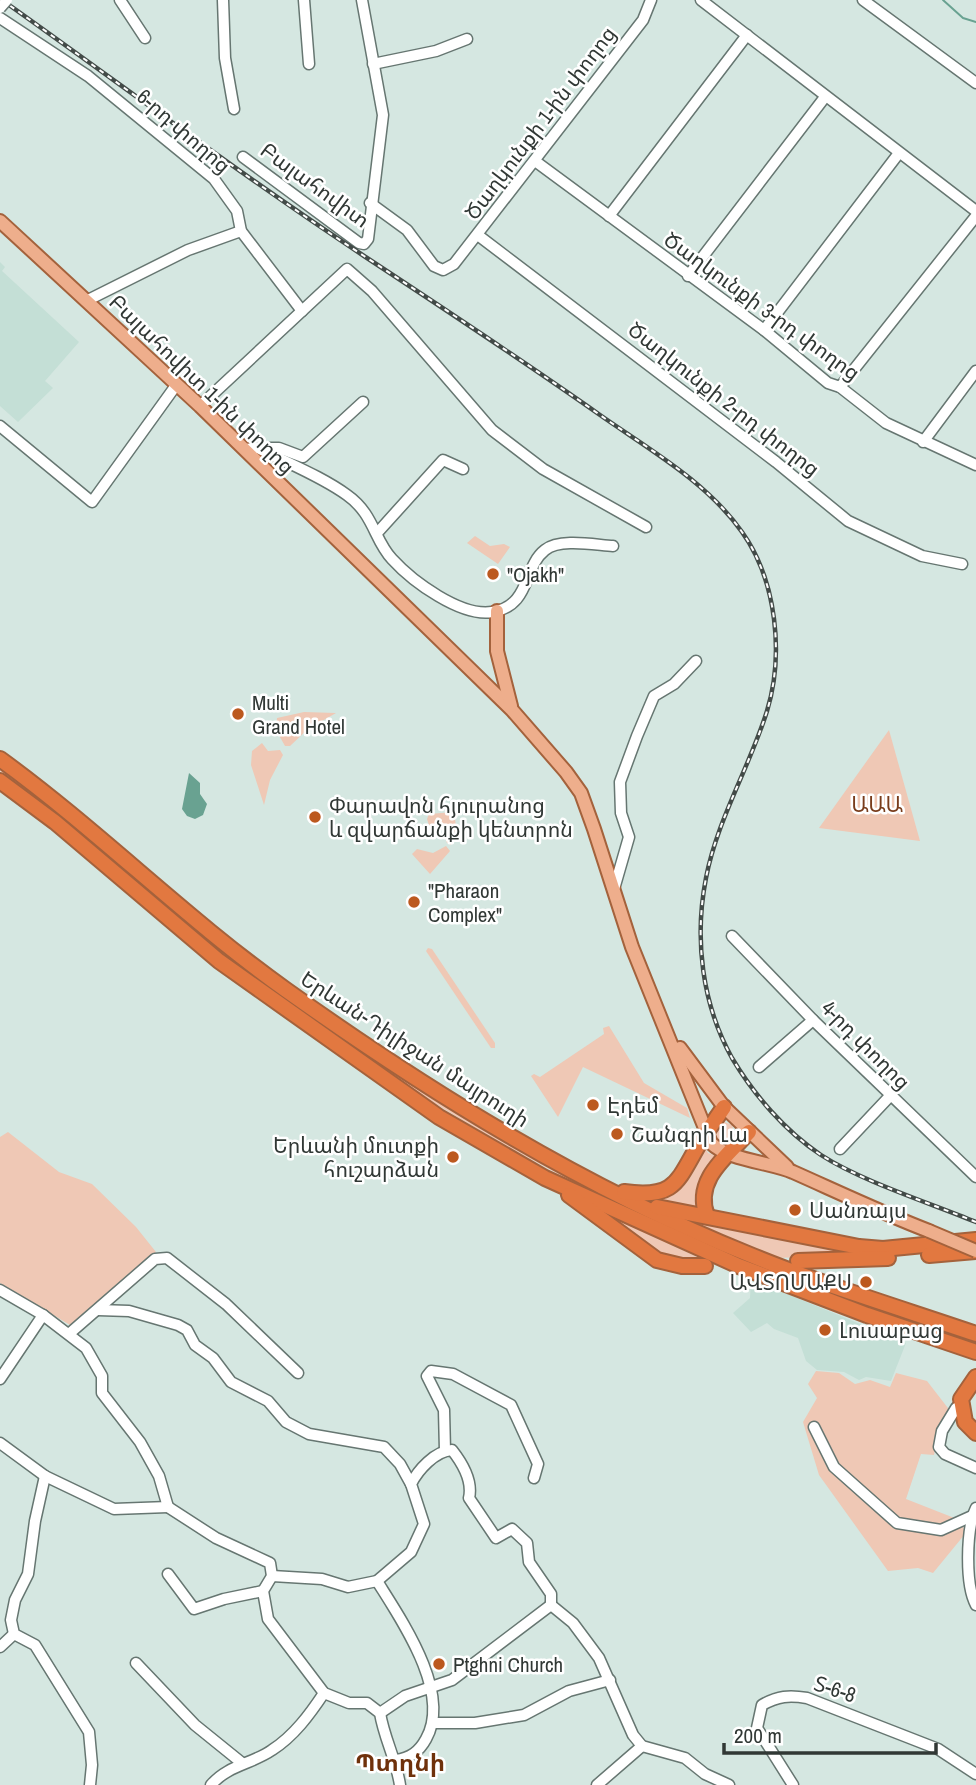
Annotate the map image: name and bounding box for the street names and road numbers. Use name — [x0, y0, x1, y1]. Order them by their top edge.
street label: Ծաղկունքի 1-ին փողոց — [458, 20, 622, 226]
street label: 6-րդ փողոց — [131, 82, 237, 180]
street label: Բալահովիտ — [255, 136, 375, 234]
street label: Ծաղկունքի 3-րդ փողոց — [658, 225, 866, 387]
street label: Բալահովիտ 1-ին փողոց — [103, 288, 301, 480]
street label: Ծաղկունքի 2-րդ փողոց — [622, 315, 826, 483]
street label: Երևան-Դիլիջան մայրուղի — [295, 964, 535, 1134]
street label: 4-րդ փողոց — [815, 994, 917, 1096]
street label: Տ-6-8 — [810, 1669, 860, 1709]

